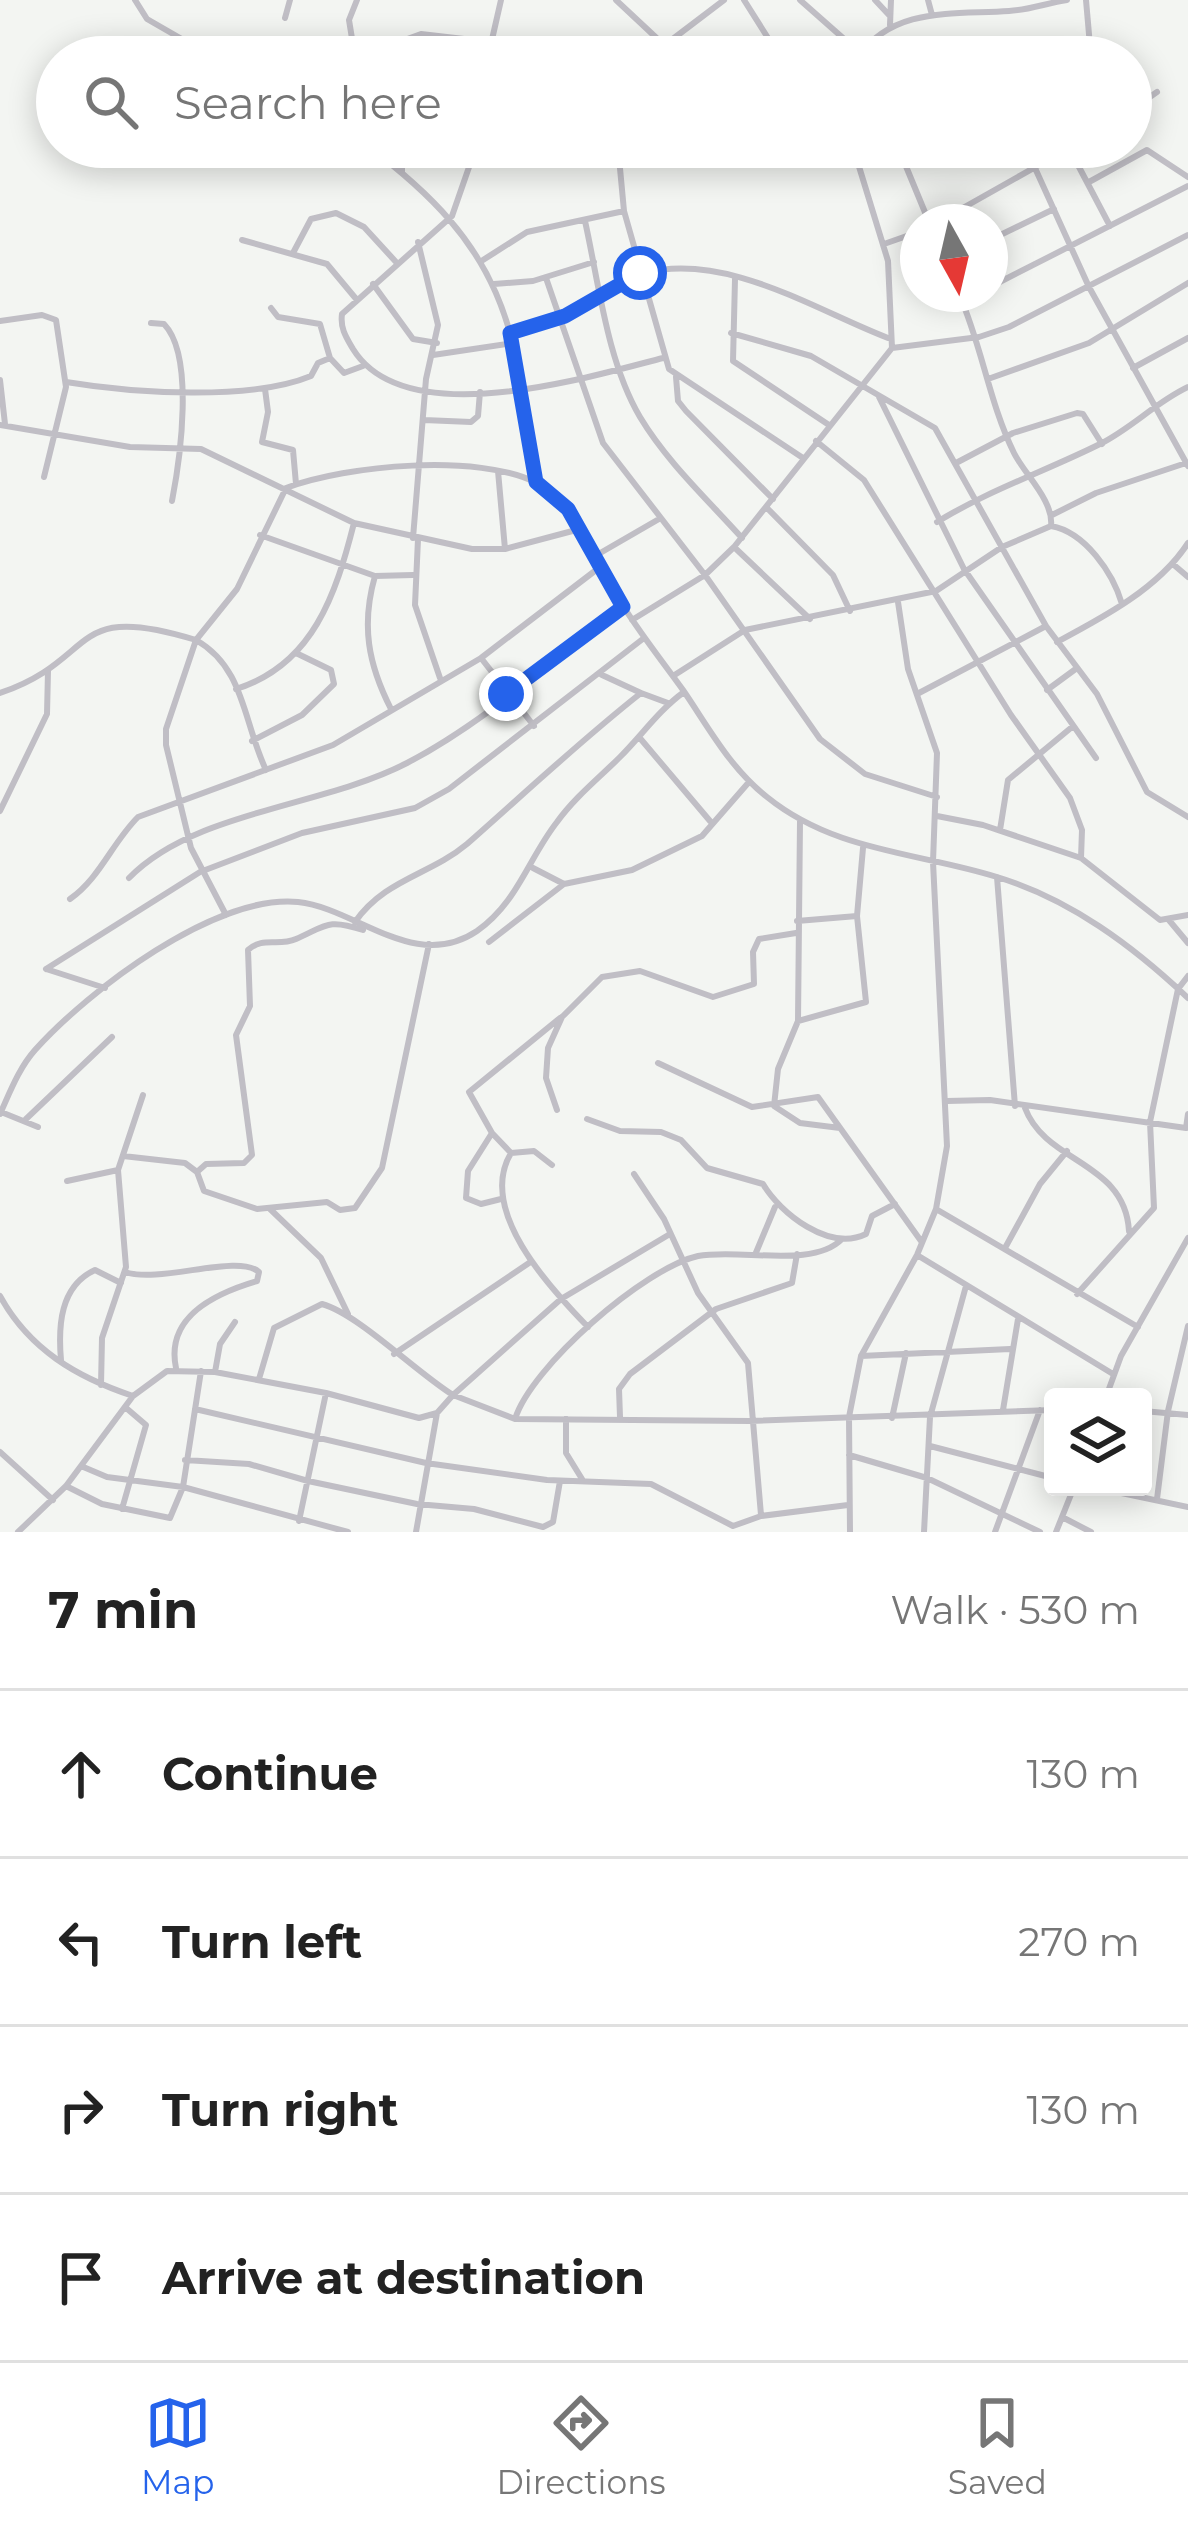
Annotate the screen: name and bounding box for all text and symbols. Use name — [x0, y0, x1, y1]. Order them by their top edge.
search box — [36, 36, 1152, 168]
icon: search — [78, 69, 144, 135]
text: Search here — [174, 75, 442, 130]
north arrow — [900, 204, 1008, 312]
route start — [613, 246, 667, 300]
route end — [479, 667, 533, 721]
map controls — [1044, 1388, 1152, 1496]
button: layers — [1044, 1388, 1152, 1496]
text: 7 min — [48, 1579, 198, 1641]
text: Walk · 530 m — [890, 1586, 1140, 1634]
icon: ahead — [48, 1741, 114, 1807]
text: Continue — [162, 1746, 378, 1801]
text: 130 m — [1027, 1750, 1140, 1798]
icon: left — [48, 1909, 114, 1975]
text: Turn left — [162, 1914, 362, 1969]
text: 270 m — [1018, 1918, 1140, 1966]
icon: right — [48, 2077, 114, 2143]
text: Turn right — [162, 2082, 398, 2137]
text: 130 m — [1027, 2086, 1140, 2134]
icon: arrive — [48, 2245, 114, 2311]
text: Arrive at destination — [162, 2250, 645, 2305]
tab: Map — [141, 2390, 214, 2502]
tab: Directions — [497, 2390, 666, 2502]
tab: Saved — [948, 2390, 1047, 2502]

